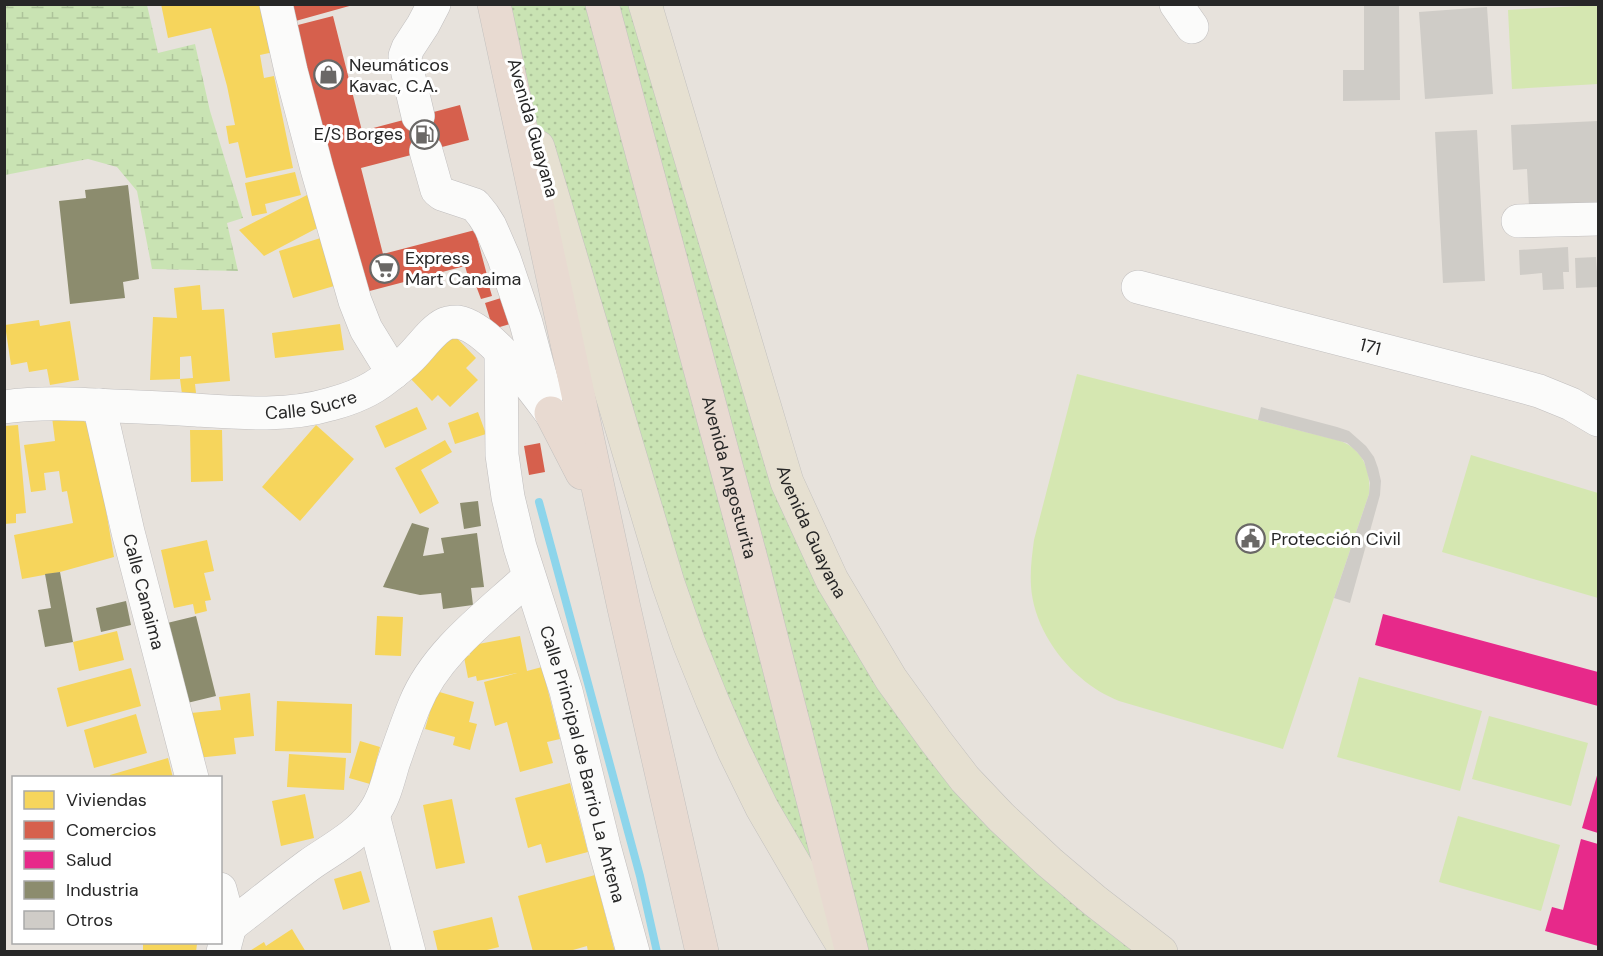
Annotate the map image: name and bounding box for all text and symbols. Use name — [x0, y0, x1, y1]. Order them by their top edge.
place label: Neumáticos Kavac, C.A. — [349, 53, 449, 98]
street label: Avenida Guayana — [502, 56, 564, 200]
shop icon: Neumáticos Kavac, C.A. — [312, 59, 344, 91]
fuel station icon: E/S Borges — [408, 118, 440, 150]
place label: E/S Borges — [314, 122, 403, 146]
place label: Express Mart Canaima — [405, 246, 521, 291]
supermarket icon: Express Mart Canaima — [368, 252, 400, 284]
street label: 171 — [1357, 333, 1384, 361]
street label: Calle Sucre — [265, 384, 360, 425]
street label: Avenida Angosturita — [696, 393, 762, 561]
street label: Avenida Guayana — [771, 463, 852, 603]
public building icon: Protección Civil — [1234, 523, 1266, 555]
place label: Protección Civil — [1271, 527, 1401, 551]
street label: Calle Canaima — [117, 531, 170, 652]
street label: Calle Principal de Barrio La Antena — [534, 623, 631, 905]
legend — [12, 776, 222, 944]
text: Viviendas — [66, 788, 147, 812]
text: Comercios — [66, 818, 157, 842]
text: Salud — [66, 848, 112, 872]
text: Industria — [66, 878, 139, 902]
text: Otros — [66, 908, 113, 932]

